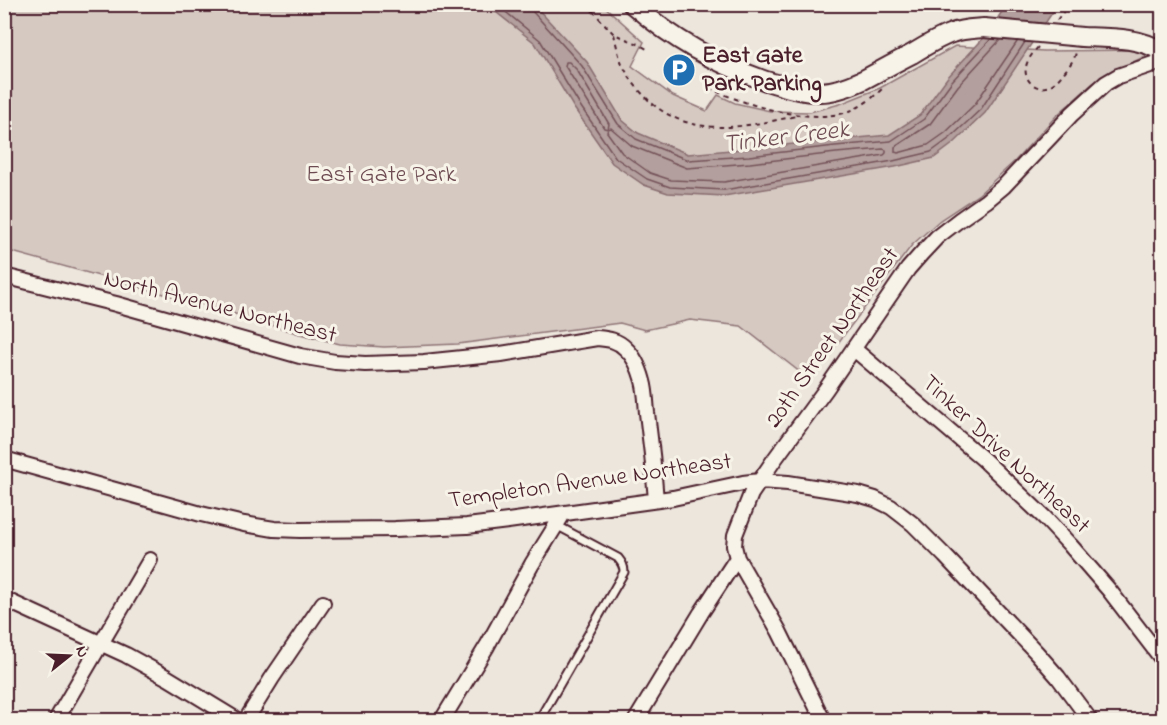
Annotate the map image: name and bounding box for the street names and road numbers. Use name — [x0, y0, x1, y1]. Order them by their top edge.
street label: 20th Street Northeast — [757, 240, 909, 436]
street label: North Avenue Northeast — [100, 262, 340, 354]
street label: Tinker Drive Northeast — [913, 367, 1097, 543]
street label: Templeton Avenue Northeast — [446, 445, 734, 519]

